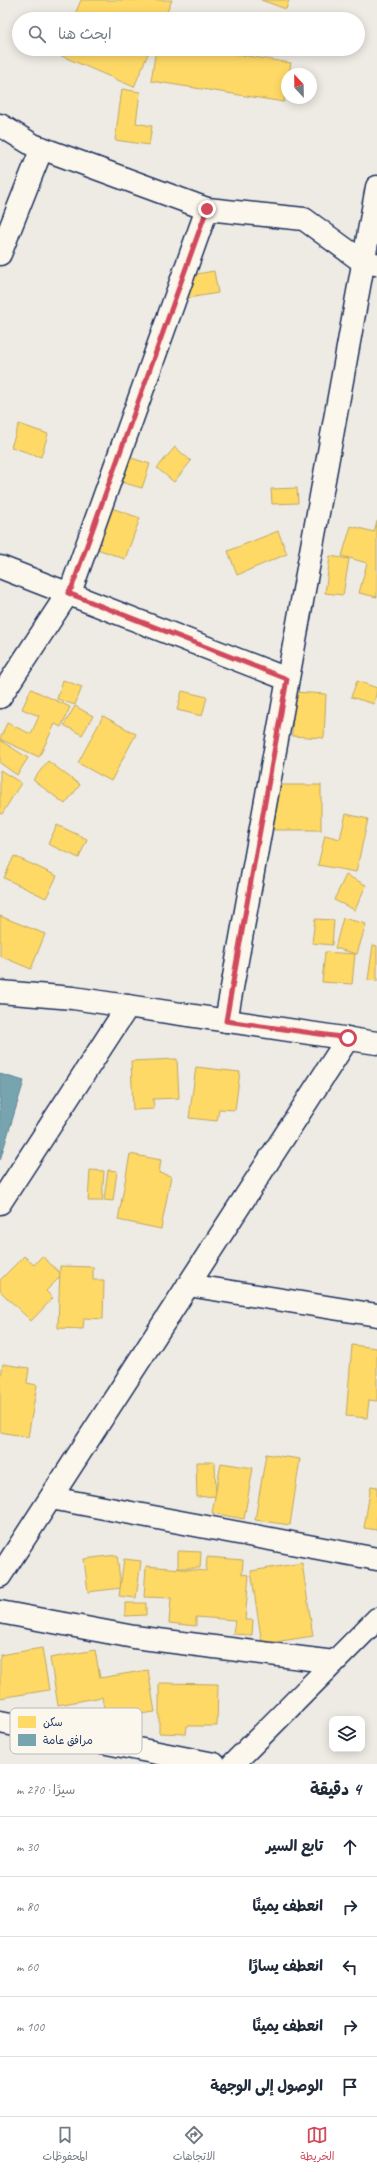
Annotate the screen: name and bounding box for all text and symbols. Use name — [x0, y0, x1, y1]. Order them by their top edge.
search box — [12, 12, 365, 56]
icon: search — [26, 23, 48, 45]
text: ابحث هنا — [58, 25, 112, 44]
north arrow — [281, 68, 317, 104]
route end — [198, 200, 216, 218]
route start — [339, 1029, 357, 1047]
legend — [10, 1708, 142, 1754]
text: سكن — [43, 1715, 63, 1729]
map controls — [329, 1716, 365, 1752]
button: layers — [329, 1716, 365, 1752]
text: مرافق عامة — [43, 1733, 93, 1747]
text: 4 دقيقة — [310, 1779, 361, 1800]
text: سيرًا · 270 m — [16, 1782, 75, 1798]
icon: ahead — [339, 1836, 361, 1858]
text: تابع السير — [266, 1837, 323, 1856]
text: 30 m — [16, 1839, 38, 1855]
icon: right — [339, 1896, 361, 1918]
text: انعطف يمينًا — [252, 1897, 323, 1916]
text: 80 m — [16, 1899, 38, 1915]
icon: left — [339, 1956, 361, 1978]
text: انعطف يسارًا — [248, 1957, 323, 1976]
text: 60 m — [16, 1959, 38, 1975]
icon: right — [339, 2016, 361, 2038]
text: انعطف يمينًا — [252, 2017, 323, 2036]
text: 100 m — [16, 2019, 44, 2035]
icon: arrive — [339, 2076, 361, 2098]
text: الوصول إلى الوجهة — [210, 2077, 323, 2096]
tab: المحفوظات — [43, 2124, 88, 2166]
tab: الاتجاهات — [173, 2124, 215, 2166]
tab: الخريطة — [300, 2124, 335, 2166]

